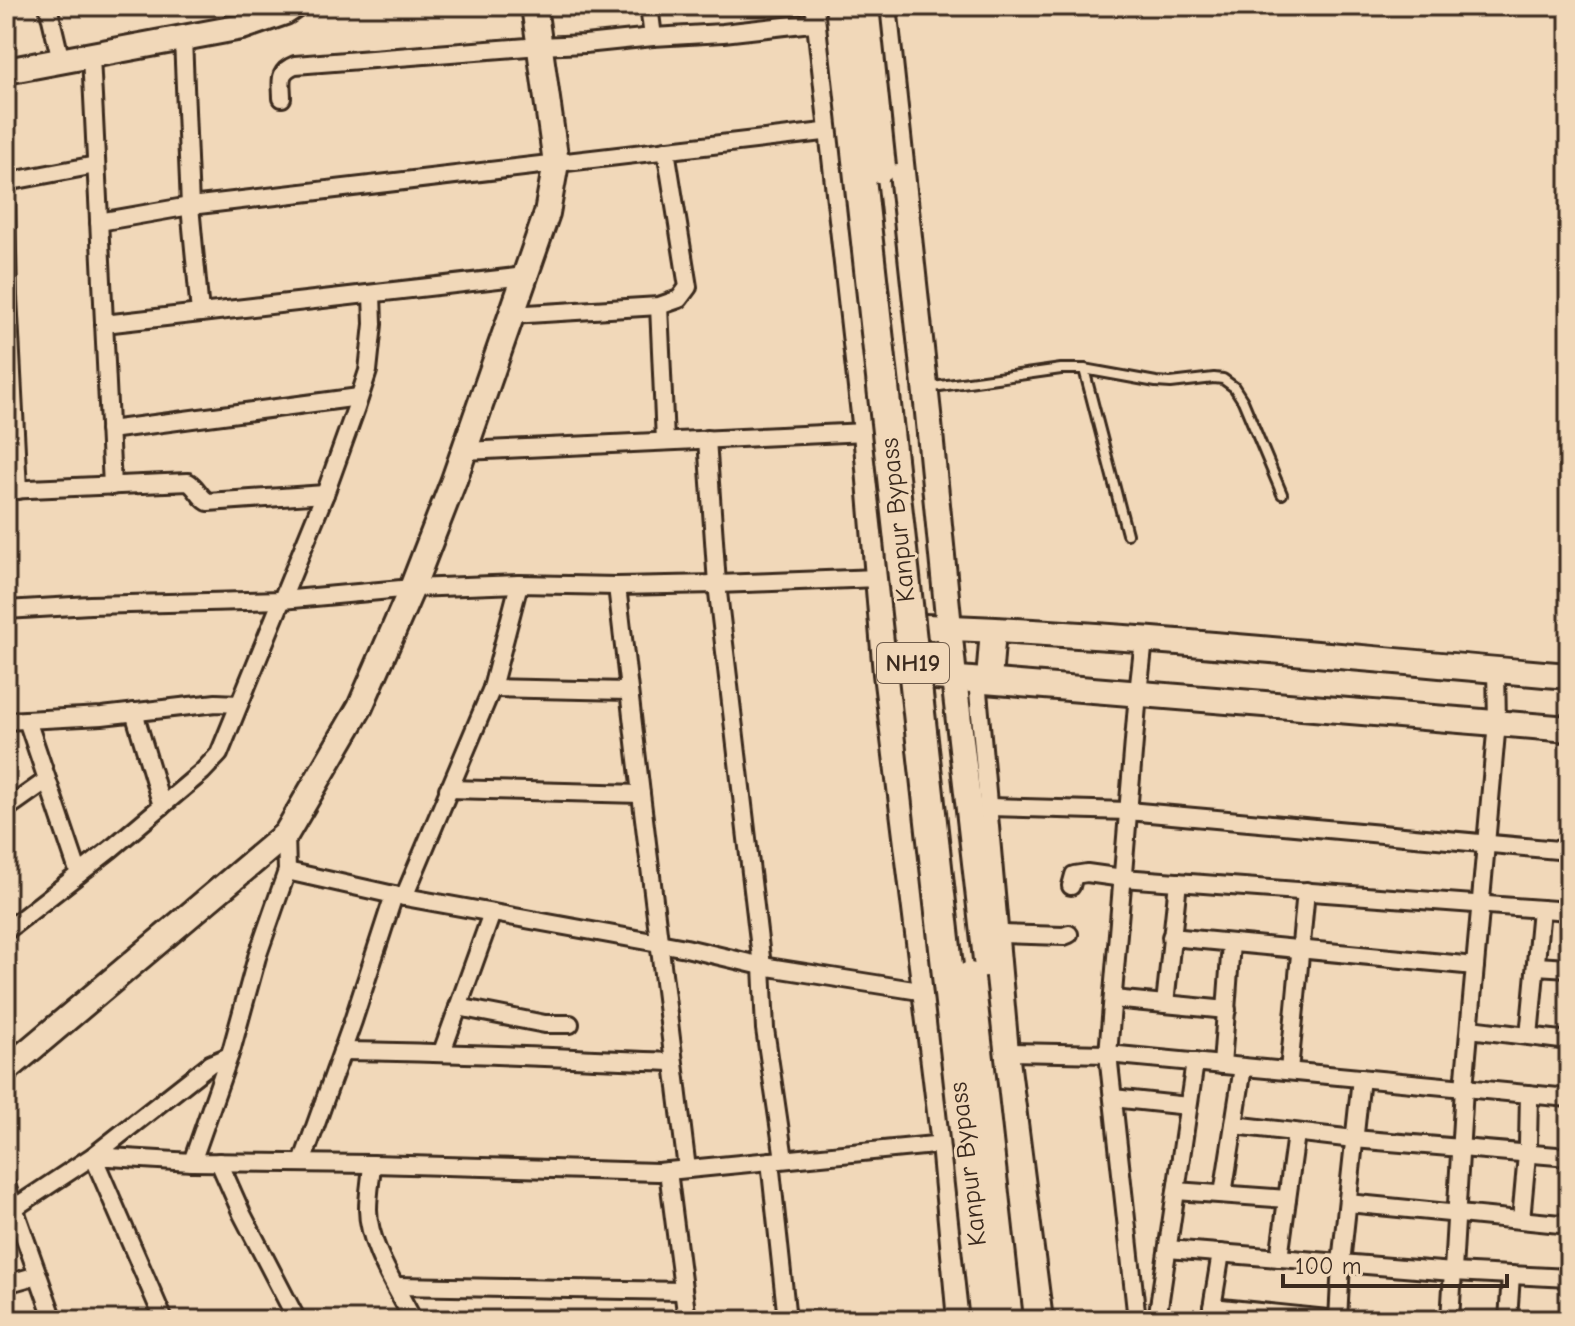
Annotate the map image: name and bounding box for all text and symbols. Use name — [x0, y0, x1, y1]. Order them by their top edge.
street label: Kanpur Bypass — [874, 436, 922, 604]
road number: NH19 — [877, 643, 949, 683]
street label: Kanpur Bypass — [943, 1080, 993, 1248]
scale bar — [1283, 1238, 1507, 1288]
text: 100 m — [1295, 1252, 1362, 1280]

